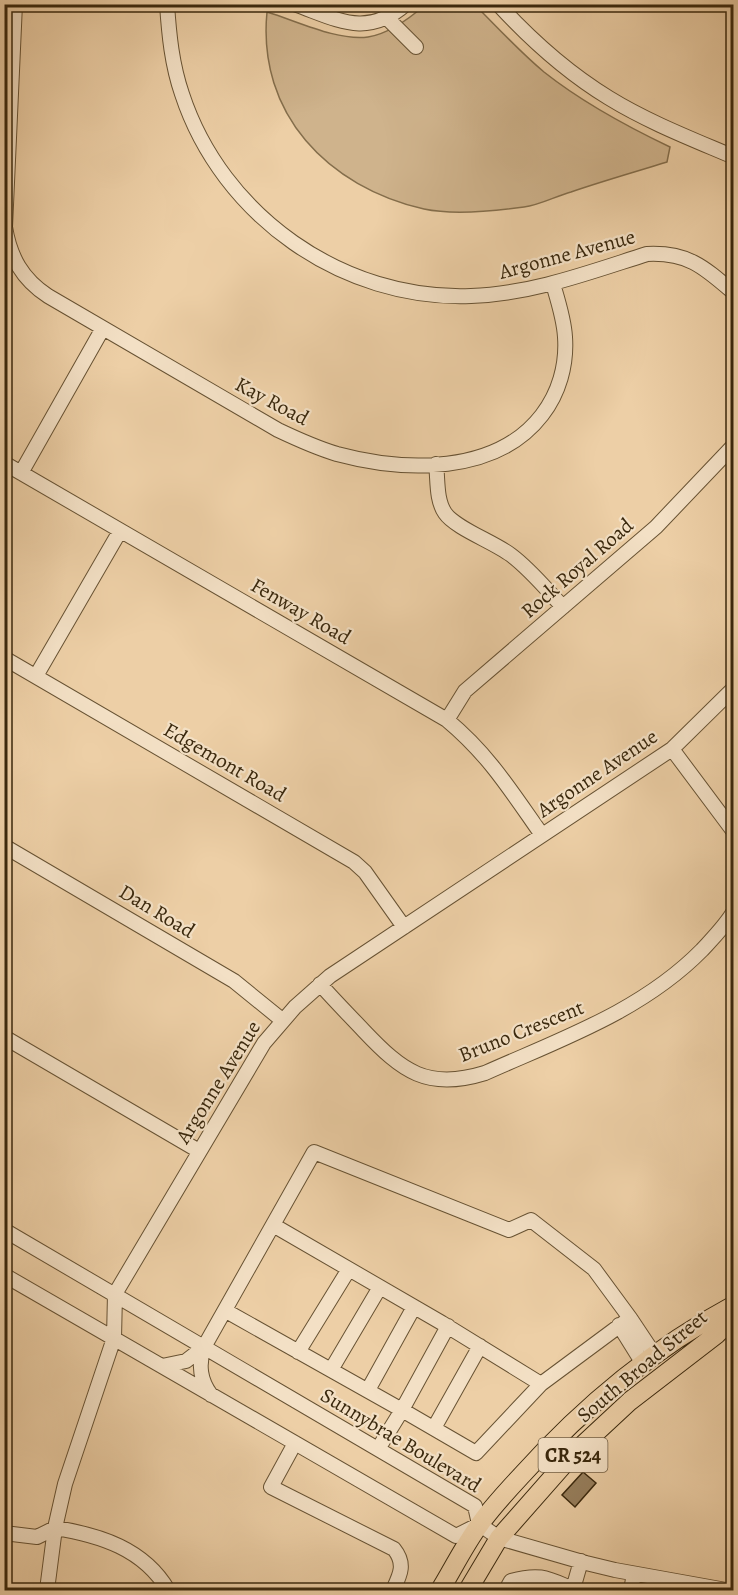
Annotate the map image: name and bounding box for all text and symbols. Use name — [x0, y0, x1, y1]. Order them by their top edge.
street label: Argonne Avenue — [495, 222, 638, 286]
street label: Kay Road — [230, 370, 314, 432]
street label: Rock Royal Road — [515, 511, 640, 625]
street label: Fenway Road — [246, 571, 357, 651]
street label: Edgemont Road — [159, 716, 292, 809]
street label: Argonne Avenue — [530, 722, 663, 824]
street label: Dan Road — [114, 877, 201, 945]
street label: Bruno Crescent — [454, 993, 588, 1069]
street label: Argonne Avenue — [169, 1015, 267, 1150]
street label: South Broad Street — [571, 1303, 713, 1429]
street label: Sunnybrae Boulevard — [315, 1381, 487, 1499]
road number: CR 524 — [538, 1438, 608, 1472]

